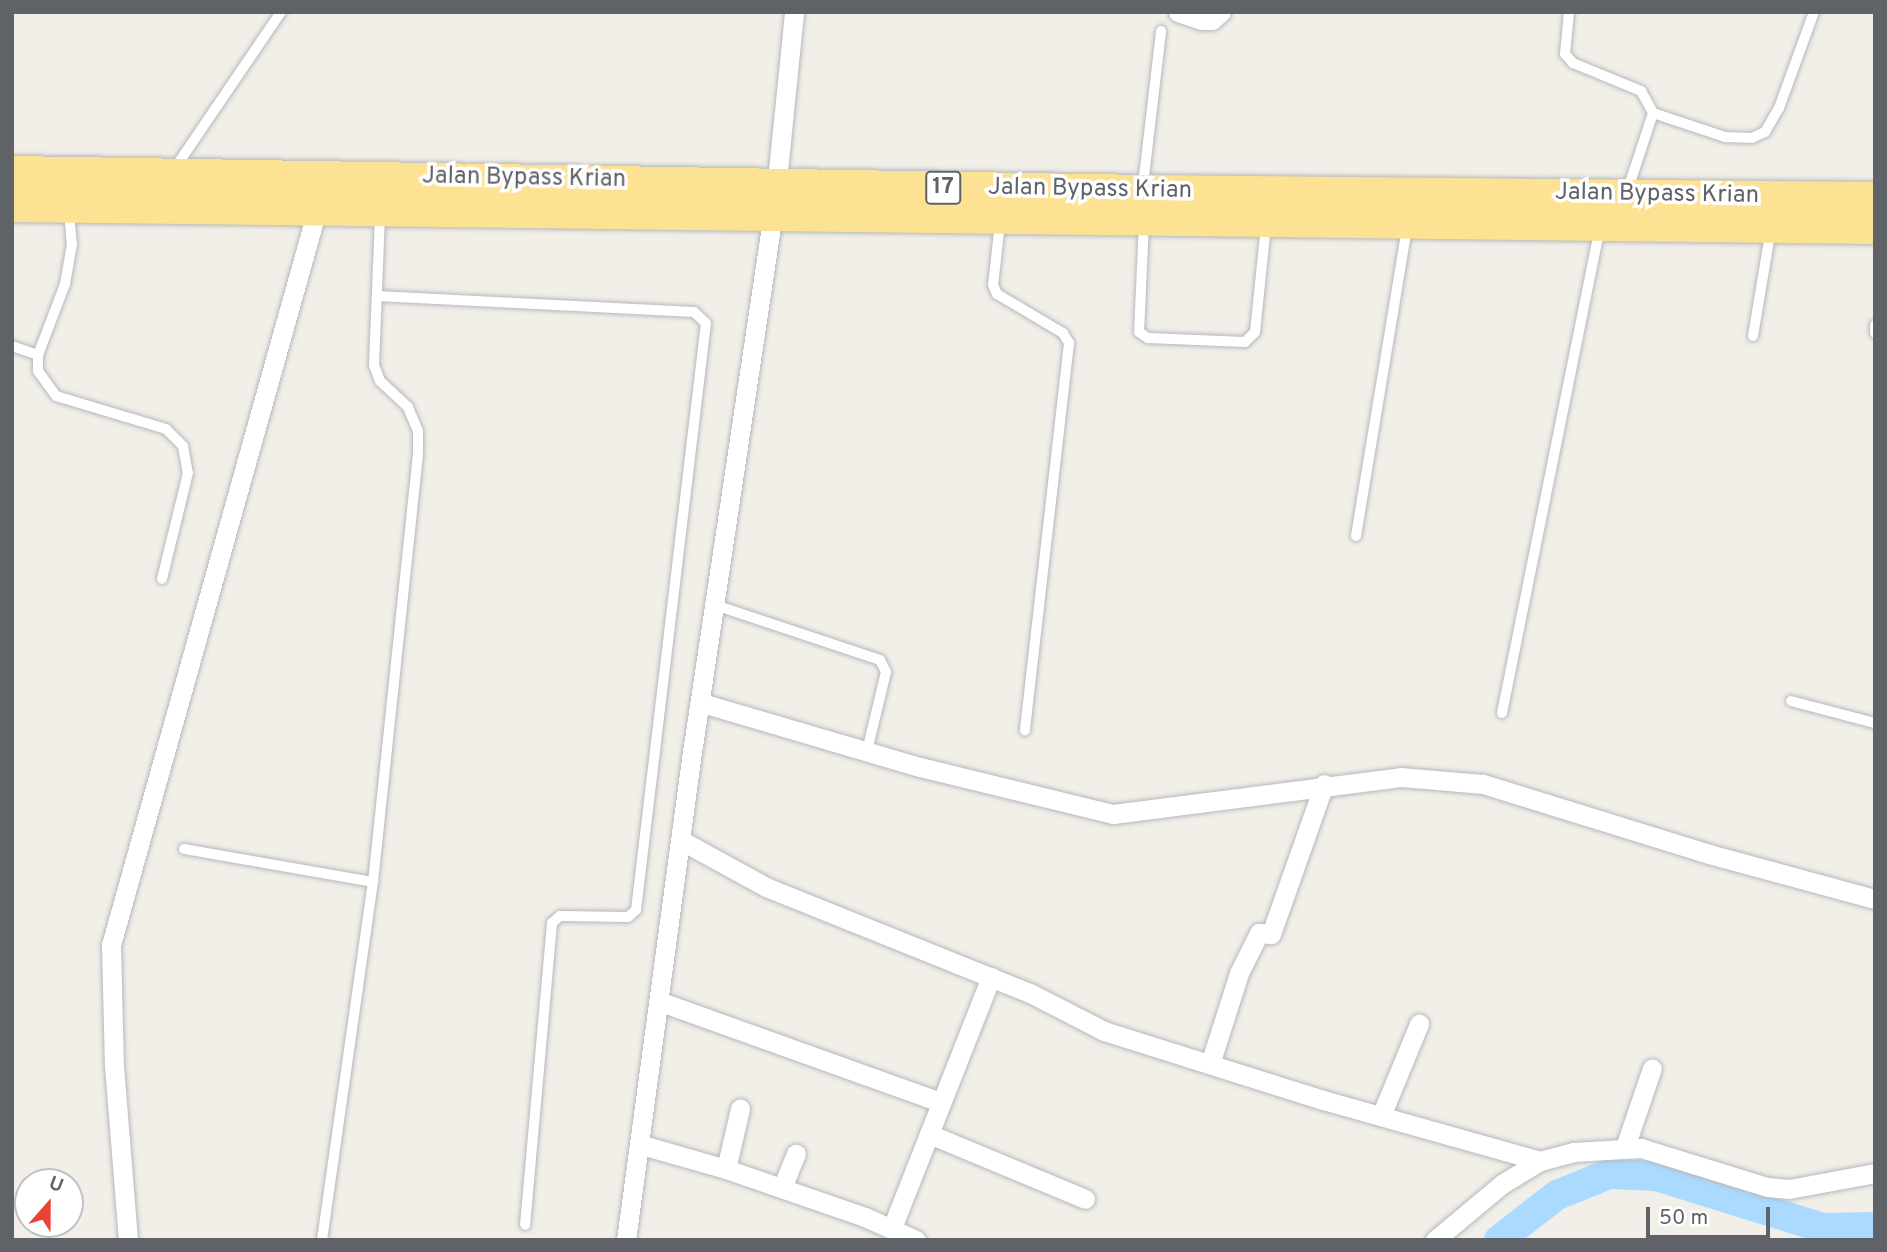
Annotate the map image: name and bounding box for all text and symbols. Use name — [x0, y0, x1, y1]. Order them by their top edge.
street label: Jalan Bypass Krian — [422, 163, 626, 195]
road number: 17 — [924, 168, 962, 208]
street label: Jalan Bypass Krian — [988, 174, 1192, 206]
street label: Jalan Bypass Krian — [1555, 179, 1759, 211]
north arrow — [14, 1168, 84, 1238]
text: U — [45, 1172, 66, 1199]
scale bar — [1649, 1192, 1773, 1236]
text: 50 m — [1659, 1205, 1708, 1232]

